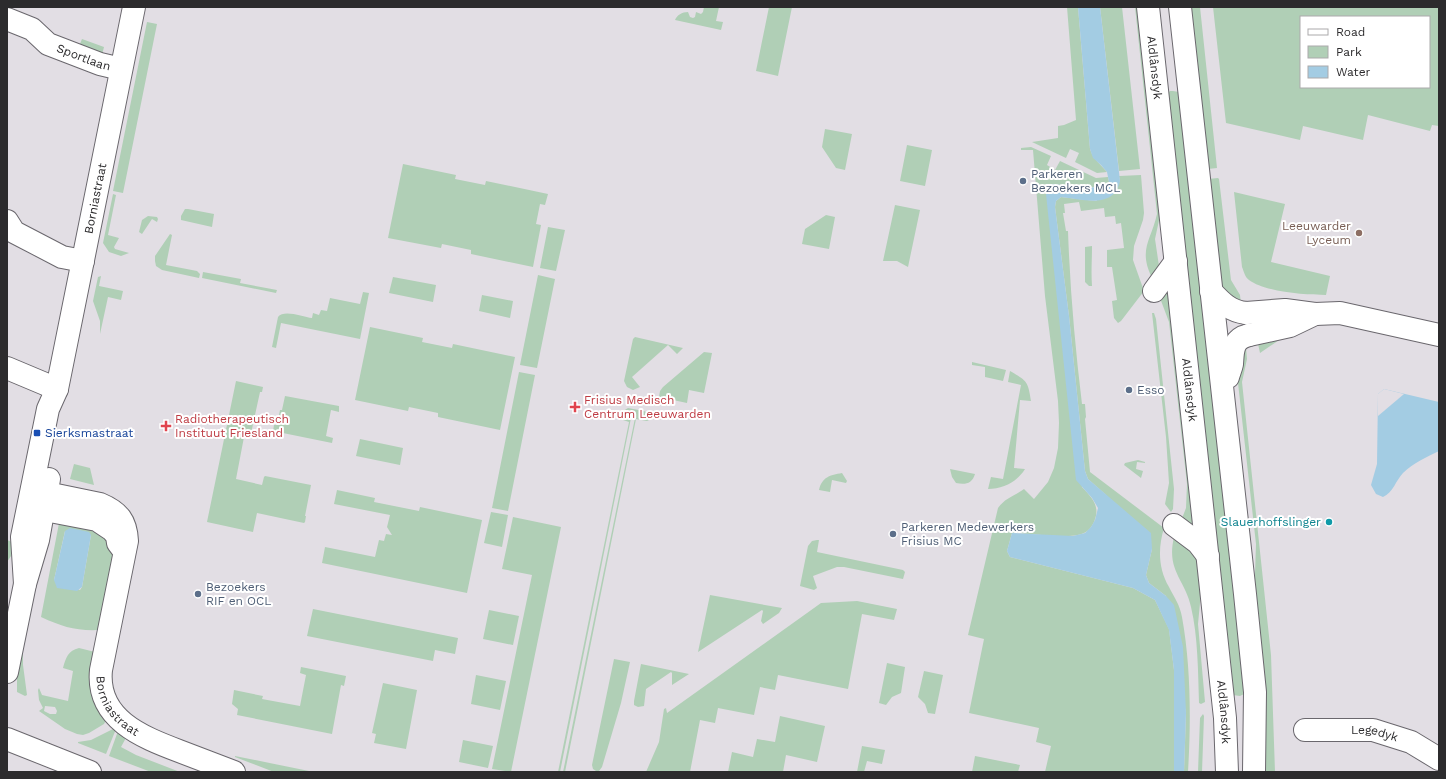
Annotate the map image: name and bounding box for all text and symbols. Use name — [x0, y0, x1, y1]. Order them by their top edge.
legend — [1300, 16, 1430, 88]
text: Road — [1336, 25, 1365, 39]
street label: Aldlânsdyk — [1144, 35, 1165, 100]
street label: Sportlaan — [55, 41, 112, 73]
text: Park — [1336, 45, 1362, 59]
text: Water — [1336, 65, 1371, 79]
street label: Borniastraat — [81, 162, 109, 235]
place label: Parkeren Bezoekers MCL — [1031, 167, 1120, 195]
marker: Parkeren Bezoekers MCL — [1018, 176, 1028, 186]
place label: Leeuwarder Lyceum — [1282, 219, 1351, 247]
marker: Leeuwarder Lyceum — [1354, 228, 1364, 238]
street label: Aldlânsdyk — [1179, 357, 1200, 422]
place label: Esso — [1137, 383, 1165, 397]
marker: Esso — [1124, 385, 1134, 395]
place label: Frisius Medisch Centrum Leeuwarden — [584, 393, 711, 421]
marker: Frisius Medisch Centrum Leeuwarden — [569, 401, 581, 413]
place label: Radiotherapeutisch Instituut Friesland — [175, 412, 289, 440]
marker: Radiotherapeutisch Instituut Friesland — [160, 420, 172, 432]
place label: Sierksmastraat — [45, 426, 133, 440]
marker: Sierksmastraat — [32, 428, 42, 438]
place label: Slauerhoffslinger — [1221, 515, 1321, 529]
marker: Slauerhoffslinger — [1324, 517, 1334, 527]
place label: Parkeren Medewerkers Frisius MC — [901, 520, 1034, 548]
marker: Parkeren Medewerkers Frisius MC — [888, 529, 898, 539]
place label: Bezoekers RIF en OCL — [206, 580, 272, 608]
marker: Bezoekers RIF en OCL — [193, 589, 203, 599]
street label: Borniastraat — [94, 676, 142, 739]
street label: Aldlânsdyk — [1214, 679, 1233, 744]
street label: Legedyk — [1351, 723, 1400, 745]

